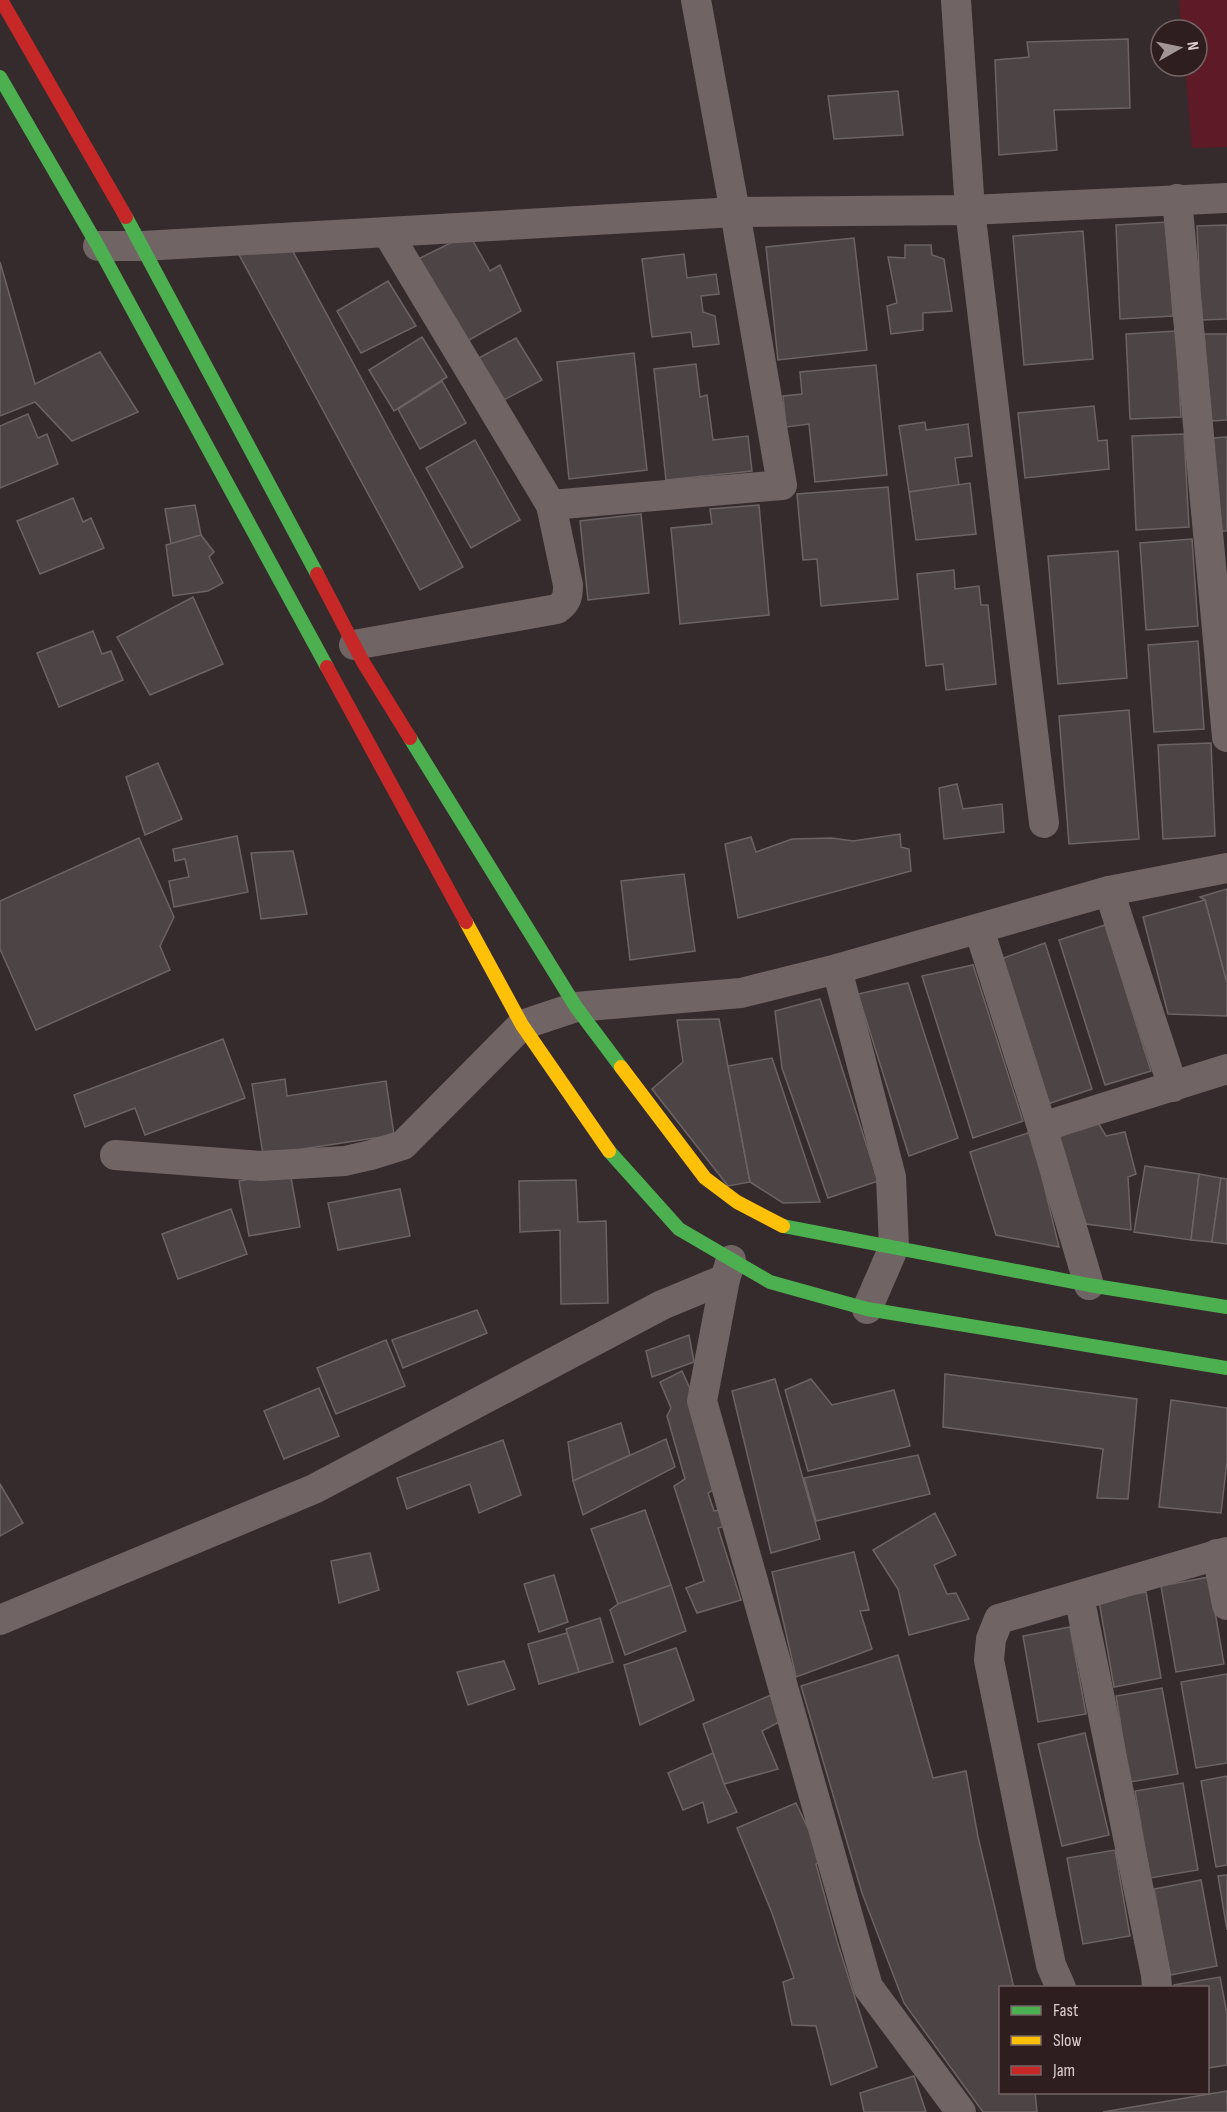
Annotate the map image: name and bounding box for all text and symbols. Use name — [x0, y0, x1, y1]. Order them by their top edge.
north arrow — [1149, 18, 1209, 78]
text: N — [1182, 40, 1202, 52]
legend — [999, 1986, 1209, 2094]
text: Fast — [1053, 2000, 1079, 2021]
text: Slow — [1053, 2030, 1082, 2051]
text: Jam — [1052, 2060, 1075, 2081]

